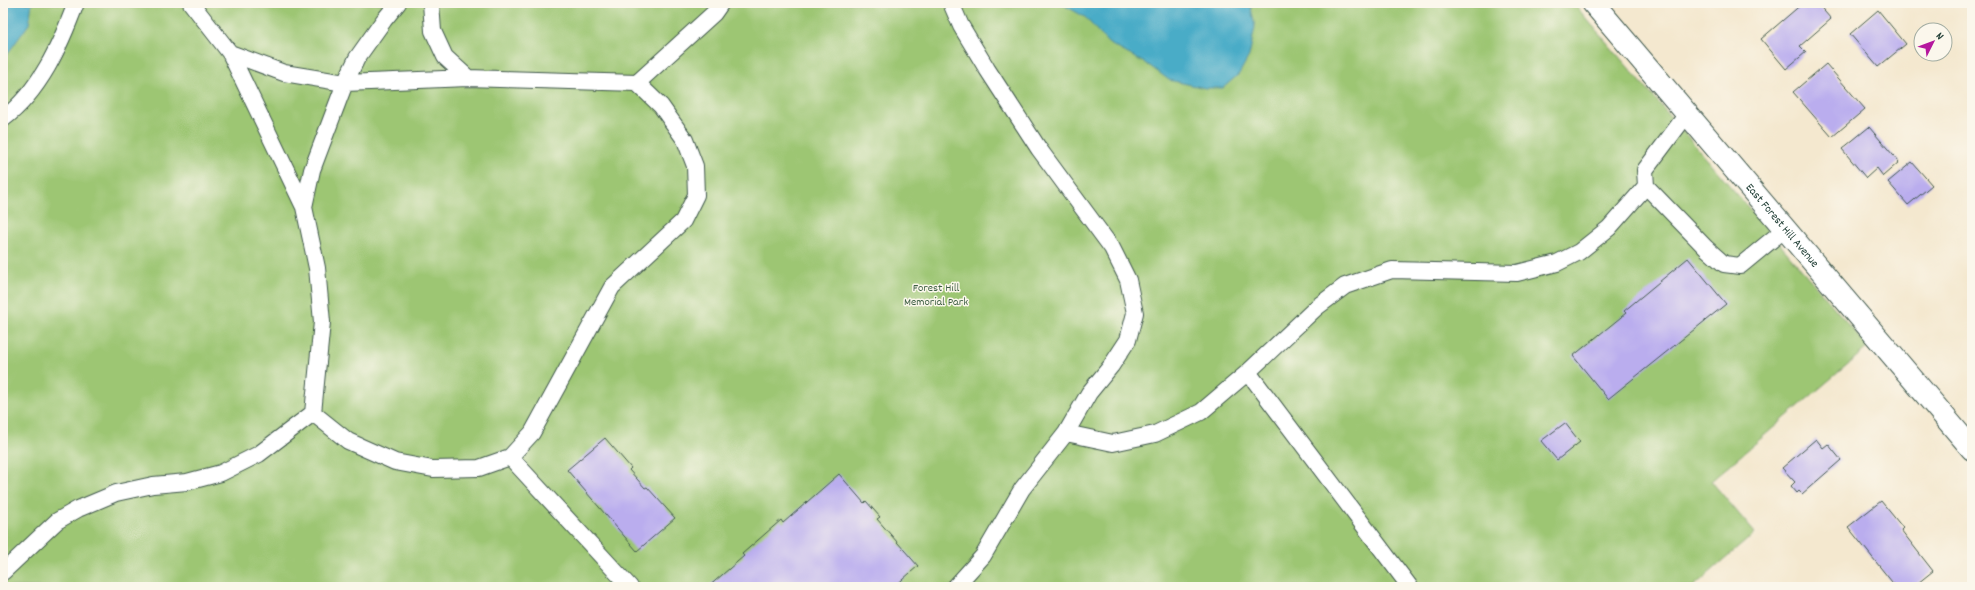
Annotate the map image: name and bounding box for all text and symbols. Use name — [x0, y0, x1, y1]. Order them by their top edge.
north arrow — [1913, 22, 1953, 62]
text: N — [1931, 29, 1947, 44]
street label: East Forest Hill Avenue — [1741, 180, 1823, 271]
park label: Forest Hill Memorial Park — [904, 280, 968, 311]

